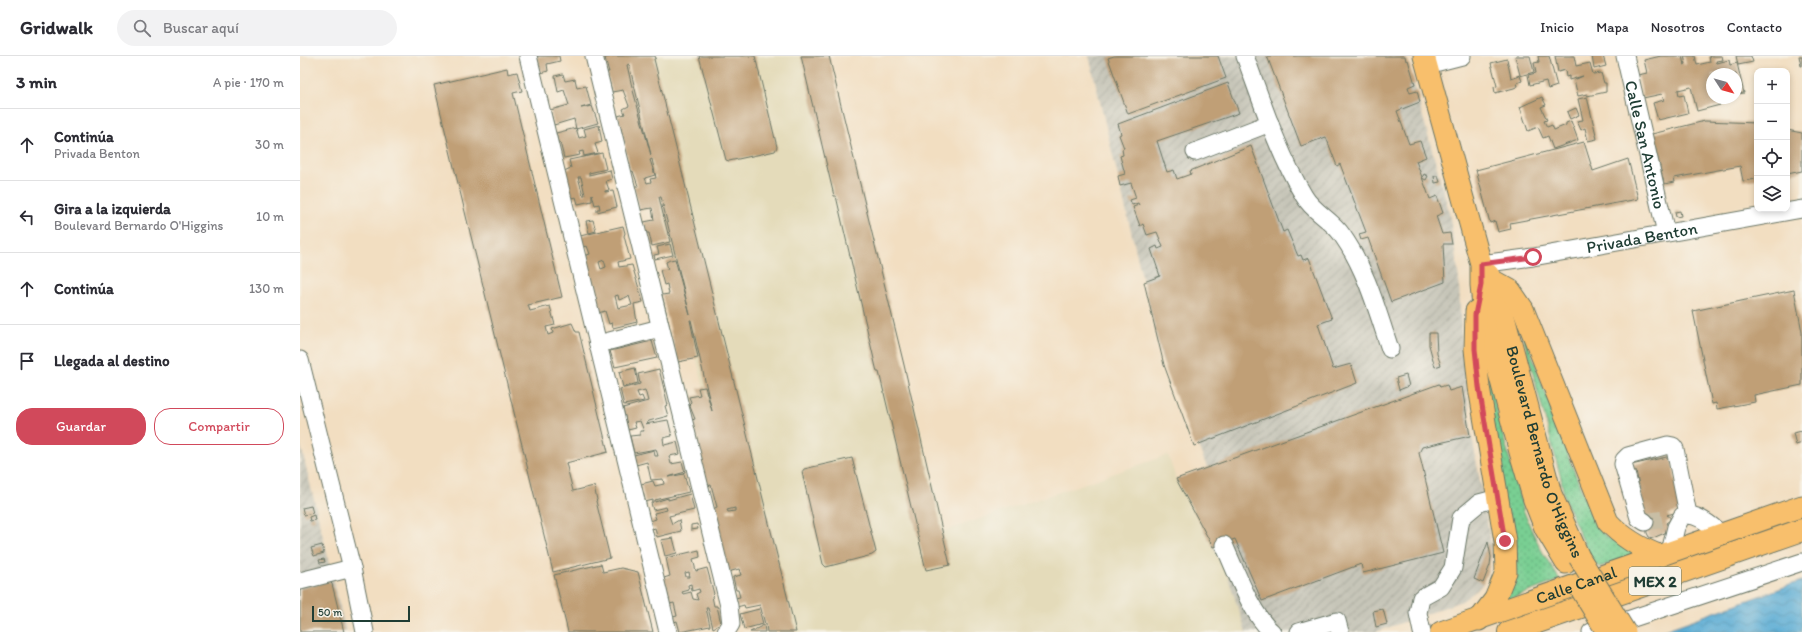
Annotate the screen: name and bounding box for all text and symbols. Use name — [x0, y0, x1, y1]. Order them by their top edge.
search box — [117, 10, 397, 46]
text: Gridwalk — [20, 16, 93, 39]
icon: search — [131, 17, 153, 39]
text: Buscar aquí — [163, 19, 239, 37]
text: Inicio — [1540, 19, 1574, 36]
text: Mapa — [1596, 19, 1629, 36]
text: Nosotros — [1651, 19, 1705, 36]
text: Contacto — [1727, 19, 1782, 36]
north arrow — [1706, 68, 1742, 104]
map controls — [1754, 68, 1790, 212]
button: + — [1754, 68, 1790, 104]
text: 3 min — [16, 72, 57, 92]
text: A pie · 170 m — [213, 75, 284, 90]
street label: Calle San Antonio — [1621, 78, 1670, 211]
button: − — [1754, 104, 1790, 140]
text: Continúa — [54, 128, 114, 146]
icon: ahead — [16, 134, 38, 156]
text: 30 m — [255, 137, 284, 152]
button: locate — [1754, 140, 1790, 176]
text: Privada Benton — [54, 146, 140, 161]
button: layers — [1754, 176, 1790, 212]
text: Gira a la izquierda — [54, 200, 171, 218]
icon: left — [16, 206, 38, 228]
text: 10 m — [256, 209, 284, 224]
text: Boulevard Bernardo O'Higgins — [54, 218, 223, 233]
street label: Privada Benton — [1585, 218, 1699, 257]
route start — [1524, 248, 1542, 266]
icon: ahead — [16, 278, 38, 300]
text: Continúa — [54, 280, 114, 298]
text: 130 m — [249, 281, 284, 296]
street label: Boulevard Bernardo O'Higgins — [1502, 343, 1588, 561]
icon: arrive — [16, 350, 38, 372]
text: Llegada al destino — [54, 352, 170, 370]
button: Guardar — [16, 408, 146, 445]
button: Compartir — [154, 408, 284, 445]
route end — [1496, 532, 1514, 550]
street label: Calle Canal — [1533, 561, 1619, 608]
road number: MEX 2 — [1629, 567, 1681, 595]
scale bar — [312, 604, 410, 623]
text: 50 m — [318, 606, 342, 619]

